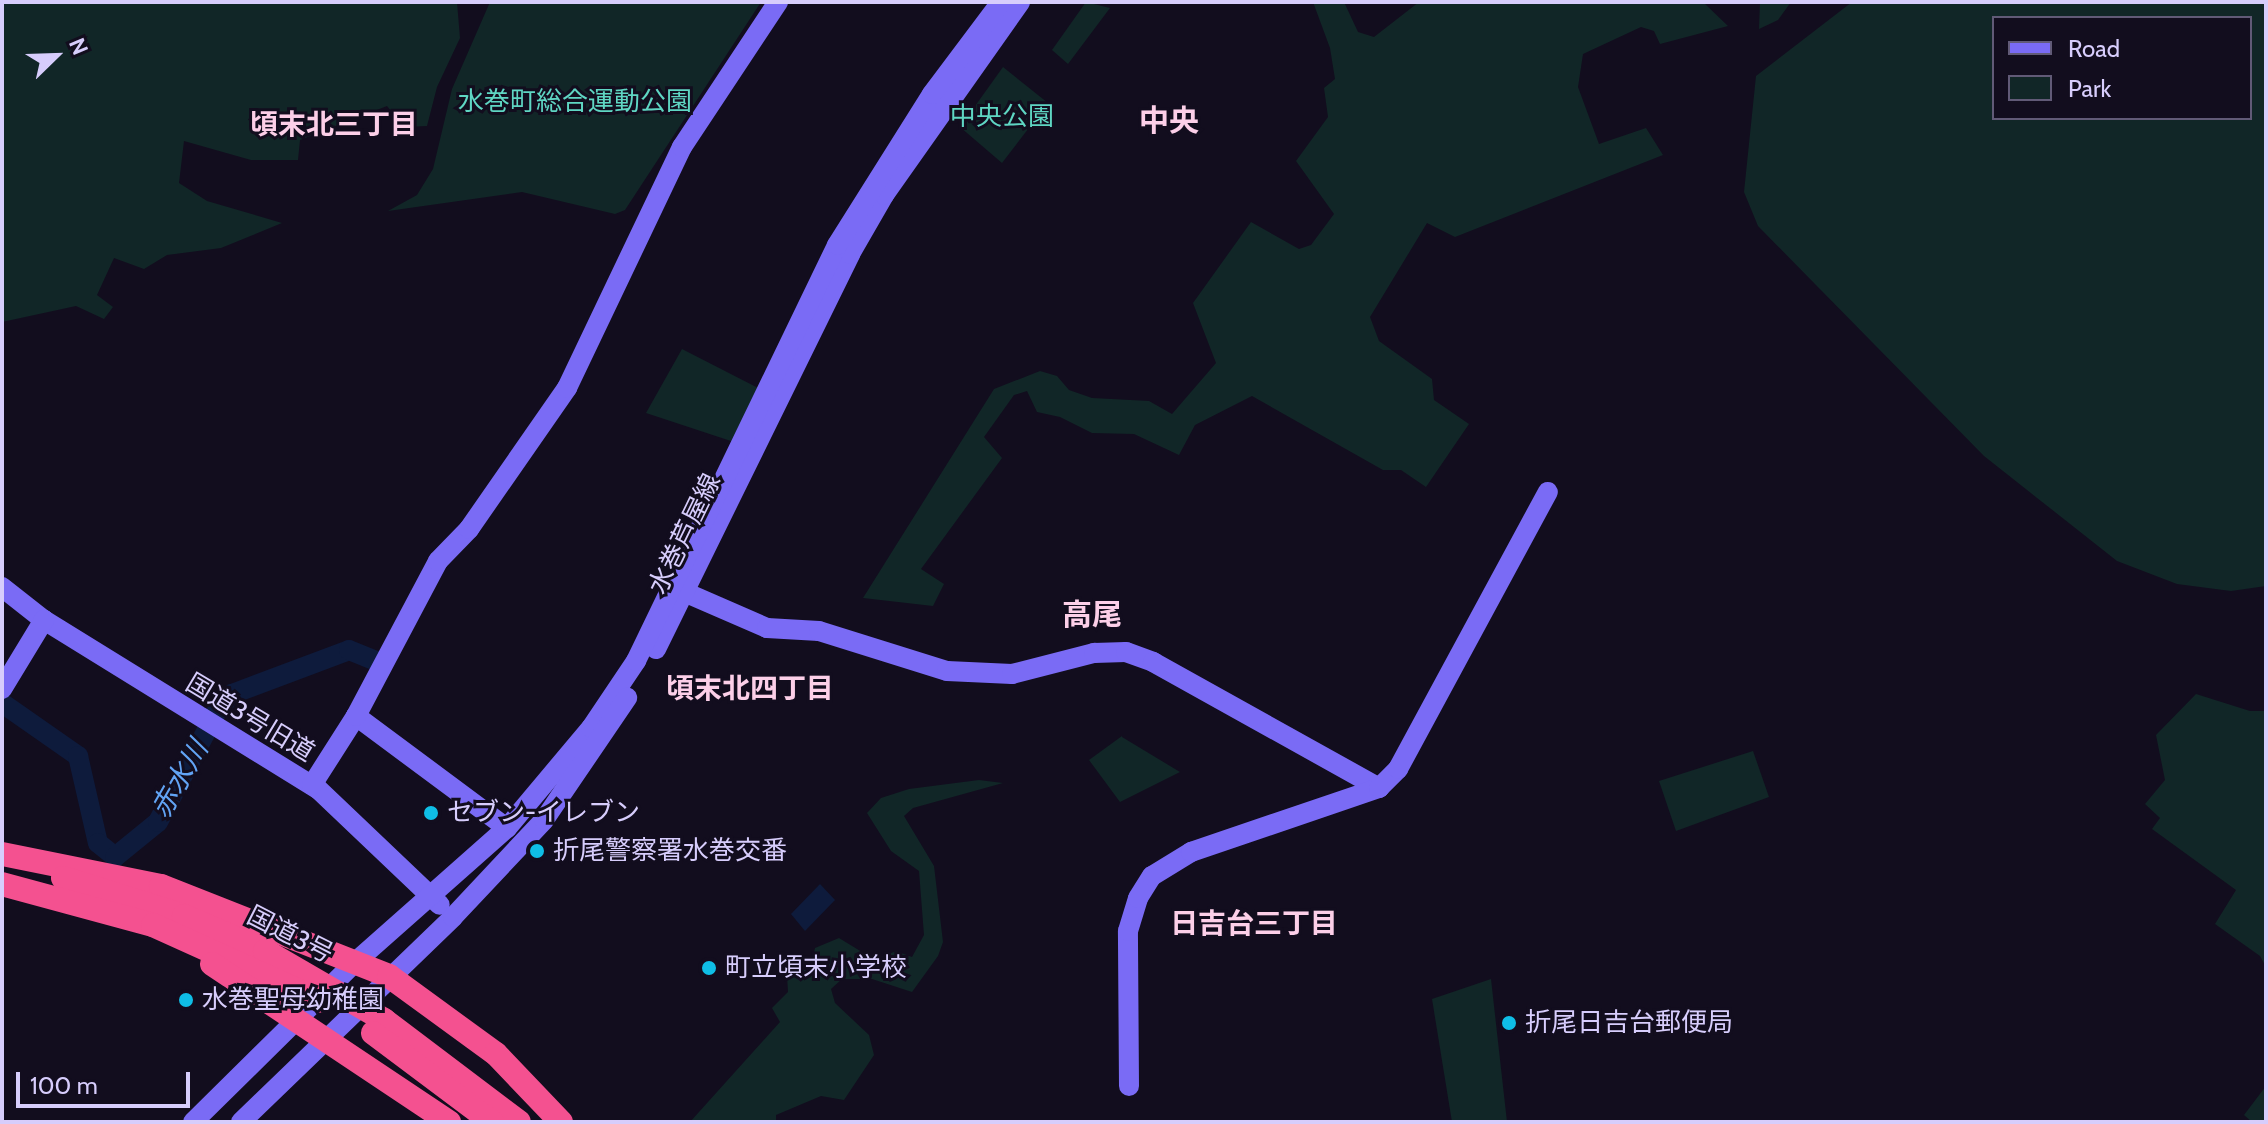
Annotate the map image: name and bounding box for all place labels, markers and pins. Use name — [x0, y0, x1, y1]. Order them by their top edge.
place label: セブン-イレブン — [447, 797, 640, 829]
marker: セブン-イレブン — [422, 804, 440, 822]
place label: 折尾警察署水巻交番 — [553, 835, 787, 867]
marker: 折尾警察署水巻交番 — [528, 842, 546, 860]
place label: 町立頃末小学校 — [725, 952, 907, 984]
marker: 町立頃末小学校 — [700, 959, 718, 977]
place label: 水巻聖母幼稚園 — [202, 984, 384, 1016]
marker: 水巻聖母幼稚園 — [177, 991, 195, 1009]
place label: 折尾日吉台郵便局 — [1525, 1007, 1733, 1039]
marker: 折尾日吉台郵便局 — [1500, 1014, 1518, 1032]

